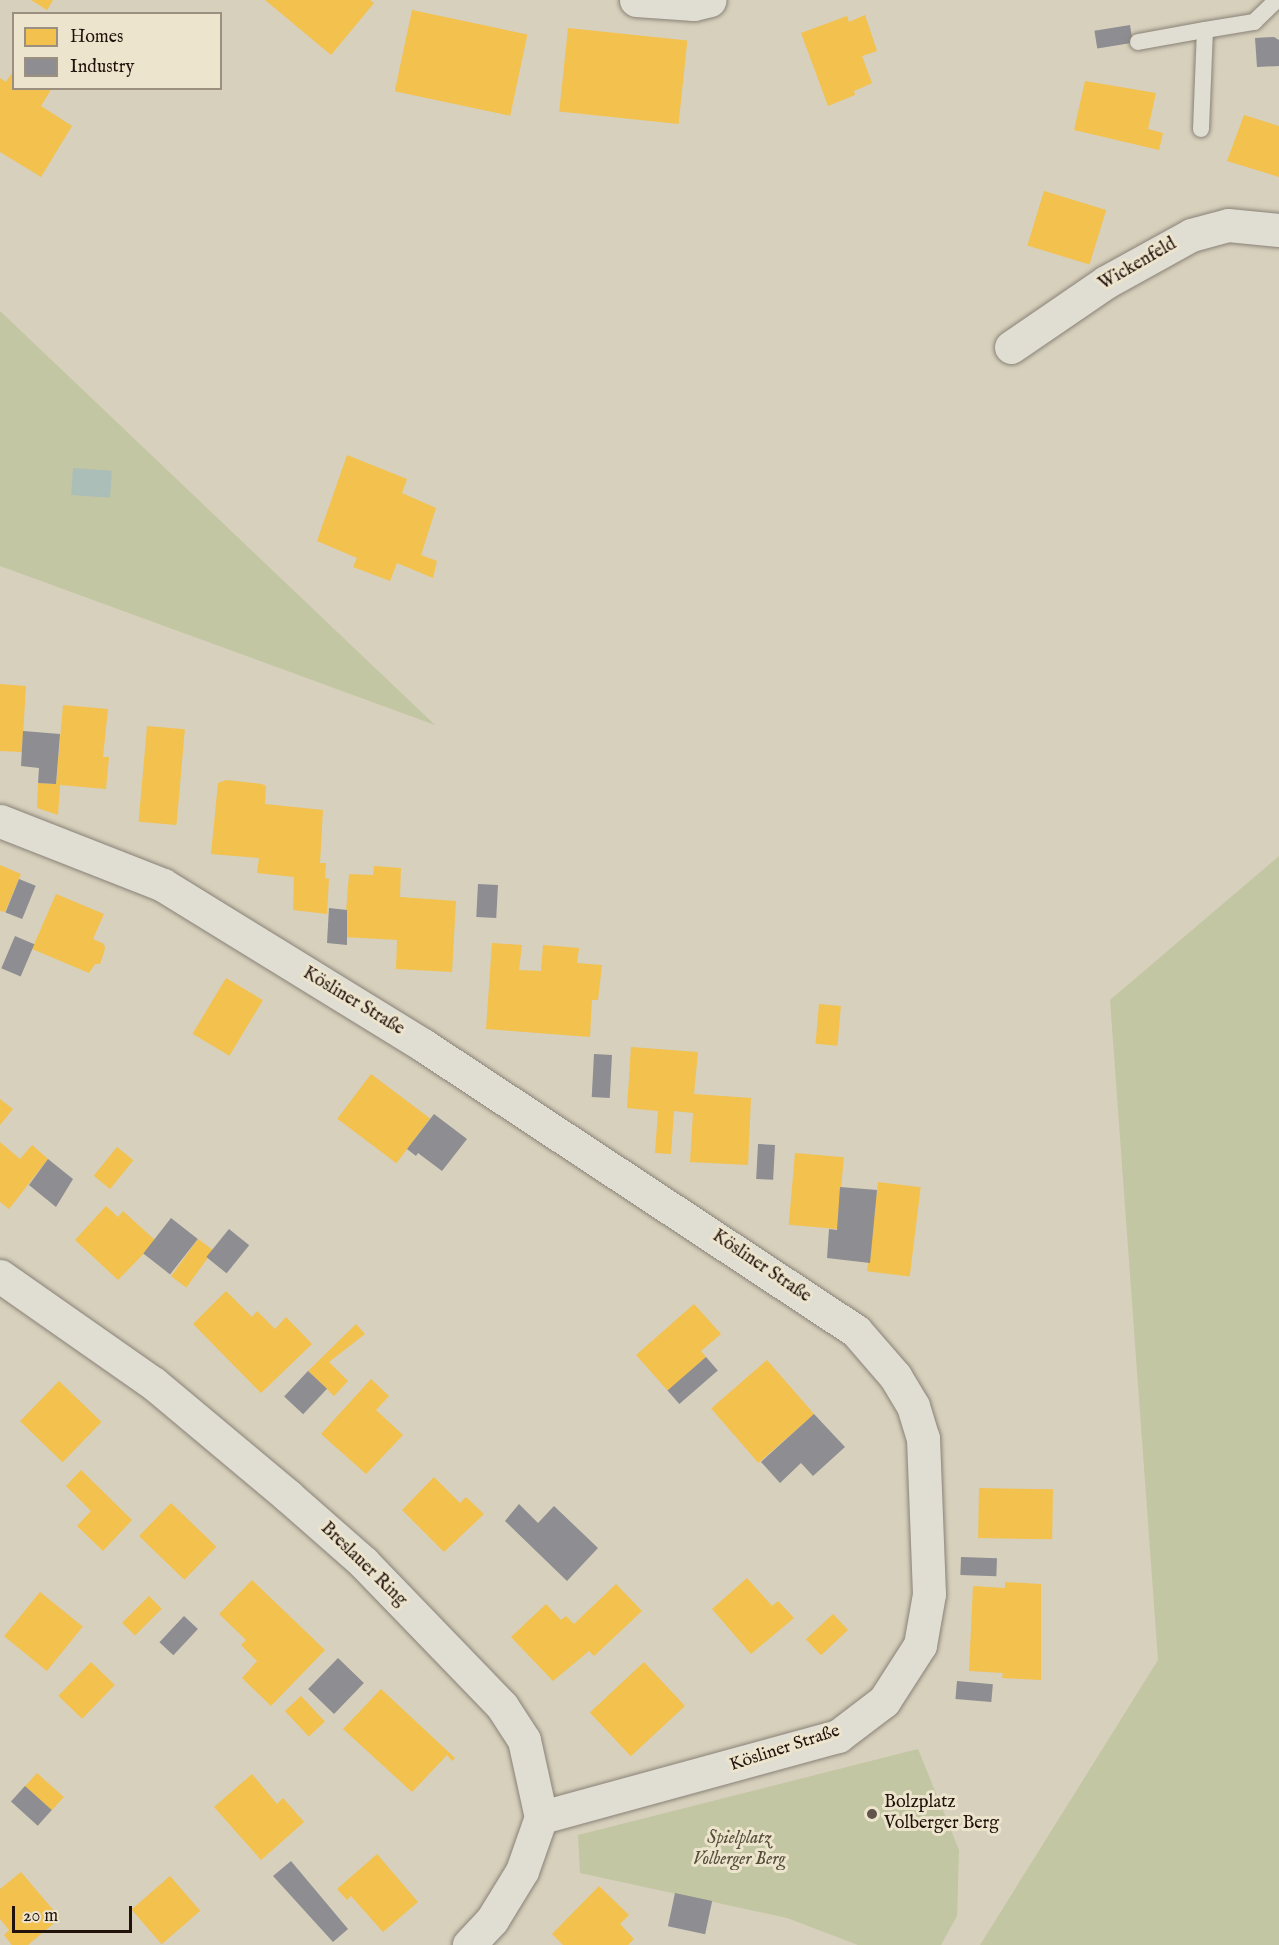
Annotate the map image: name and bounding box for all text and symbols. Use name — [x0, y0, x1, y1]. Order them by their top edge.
legend — [12, 12, 222, 90]
text: Homes — [70, 26, 123, 49]
text: Industry — [70, 56, 134, 79]
street label: Wickenfeld — [1095, 234, 1181, 296]
street label: Kösliner Straße — [298, 963, 408, 1041]
street label: Kösliner Straße — [708, 1226, 814, 1308]
street label: Breslauer Ring — [315, 1518, 411, 1612]
street label: Kösliner Straße — [727, 1721, 843, 1777]
place label: Bolzplatz Volberger Berg — [884, 1793, 999, 1836]
marker: Bolzplatz Volberger Berg — [865, 1807, 879, 1821]
park label: Spielplatz Volberger Berg — [693, 1829, 785, 1872]
scale bar — [15, 1894, 135, 1932]
text: 20 m — [23, 1905, 58, 1928]

